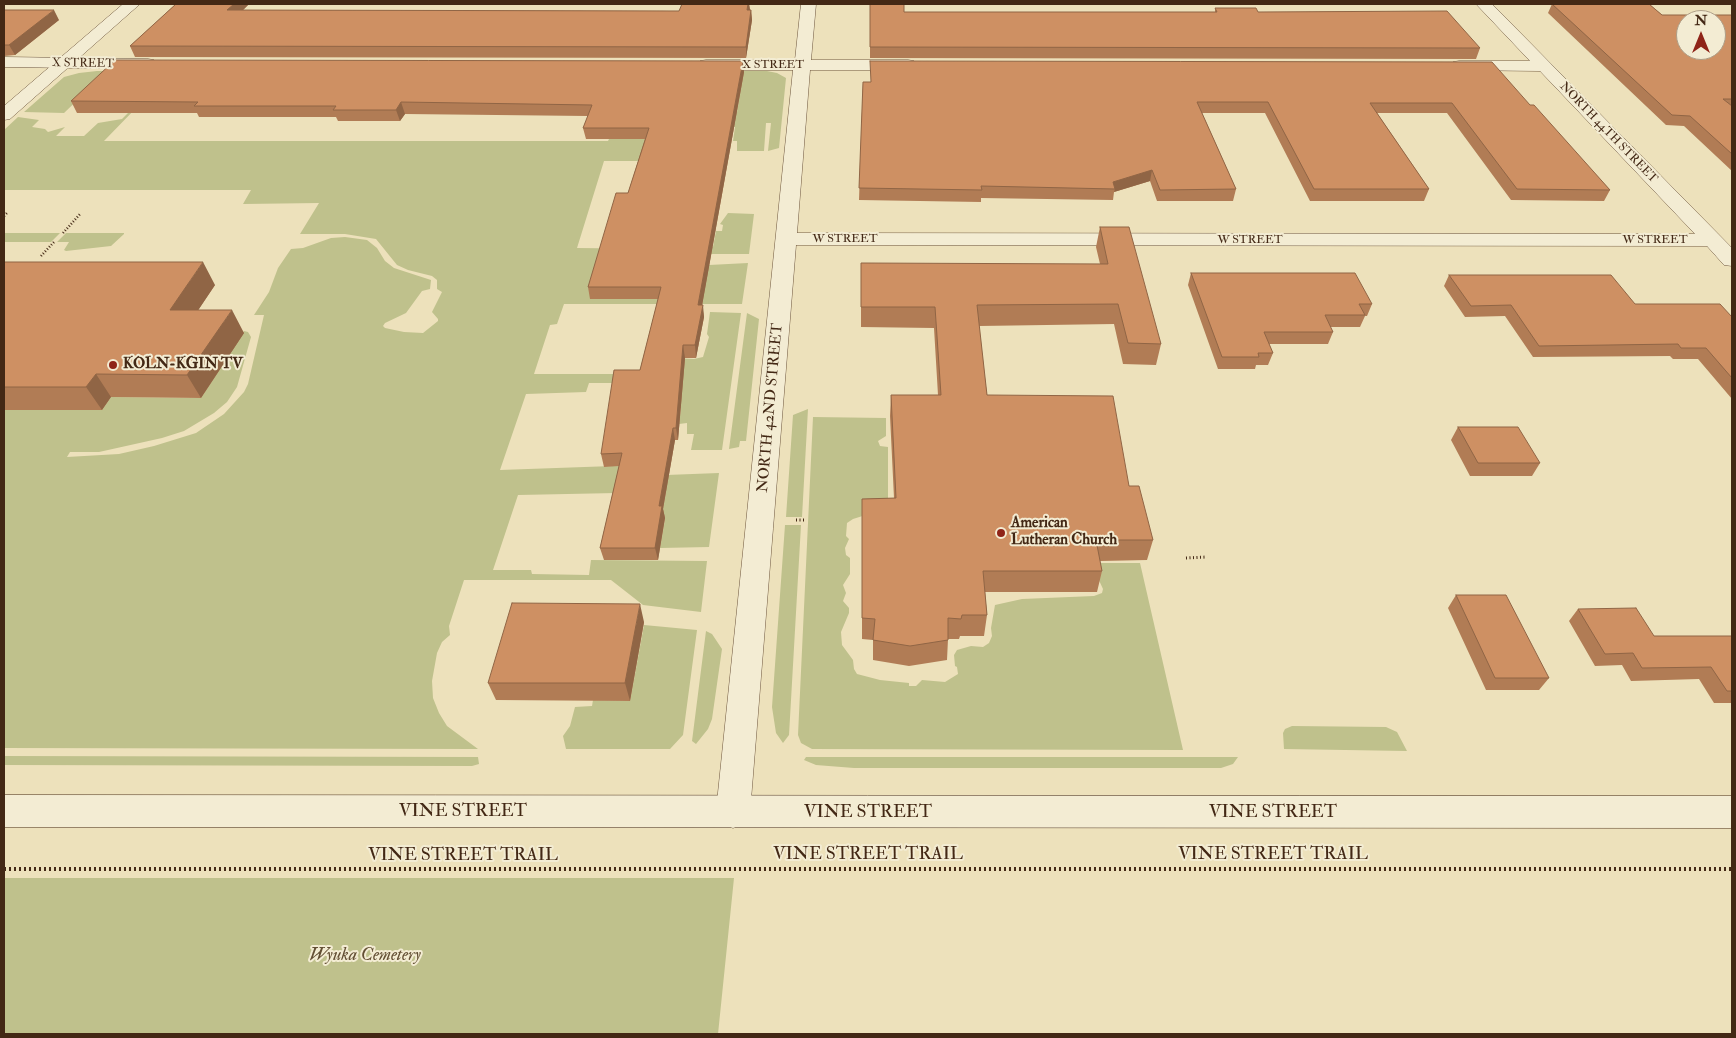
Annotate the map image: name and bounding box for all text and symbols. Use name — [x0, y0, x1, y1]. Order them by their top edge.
north arrow — [1676, 10, 1726, 60]
text: N — [1695, 12, 1707, 29]
street label: X STREET — [52, 56, 114, 72]
street label: X STREET — [742, 58, 804, 72]
street label: NORTH 44TH STREET — [1556, 80, 1660, 186]
street label: W STREET — [812, 232, 878, 246]
street label: W STREET — [1217, 233, 1283, 247]
street label: W STREET — [1622, 233, 1688, 247]
street label: NORTH 42ND STREET — [755, 323, 787, 493]
place label: KOLN-KGIN TV — [123, 356, 243, 374]
marker: KOLN-KGIN TV — [107, 359, 119, 371]
place label: American Lutheran Church — [1011, 515, 1117, 550]
marker: American Lutheran Church — [995, 527, 1007, 539]
street label: VINE STREET — [399, 801, 527, 823]
street label: VINE STREET — [804, 802, 932, 824]
street label: VINE STREET — [1209, 802, 1337, 824]
street label: VINE STREET TRAIL — [773, 844, 963, 866]
street label: VINE STREET TRAIL — [1178, 844, 1368, 866]
street label: VINE STREET TRAIL — [368, 845, 558, 867]
park label: Wyuka Cemetery — [309, 945, 421, 967]

